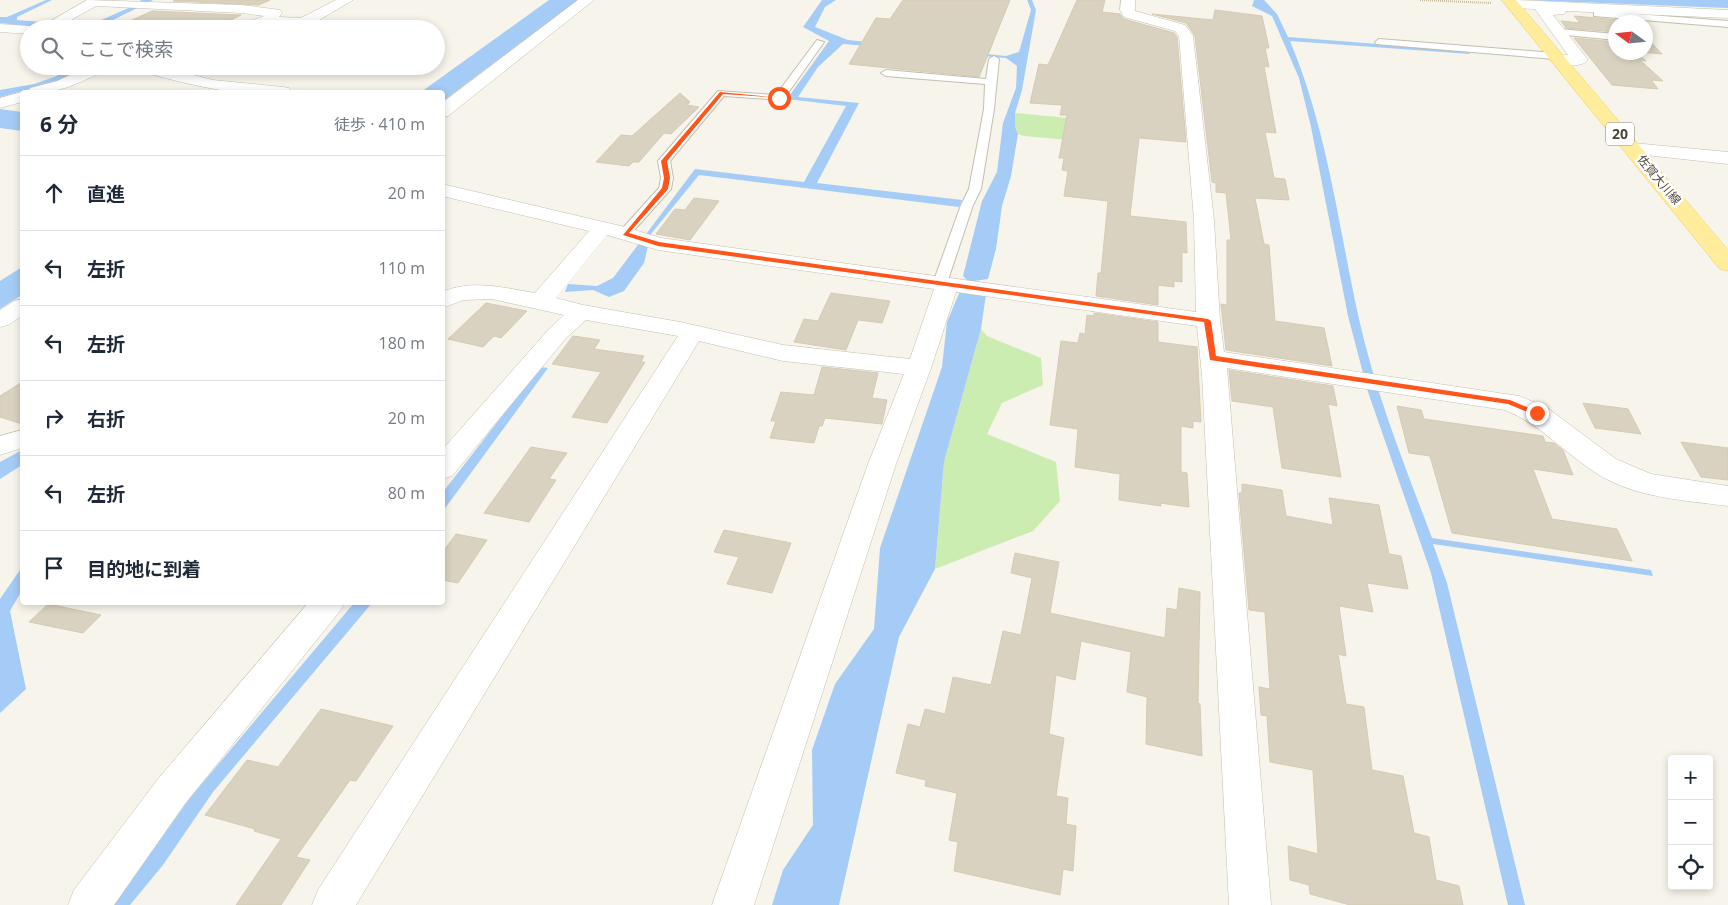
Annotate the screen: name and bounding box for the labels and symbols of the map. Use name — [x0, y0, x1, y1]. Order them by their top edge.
north arrow — [1608, 15, 1653, 60]
route start — [768, 87, 791, 110]
road number: 20 — [1606, 122, 1634, 146]
street label: 佐賀大川線 — [1634, 151, 1685, 208]
route end — [1526, 402, 1549, 425]

